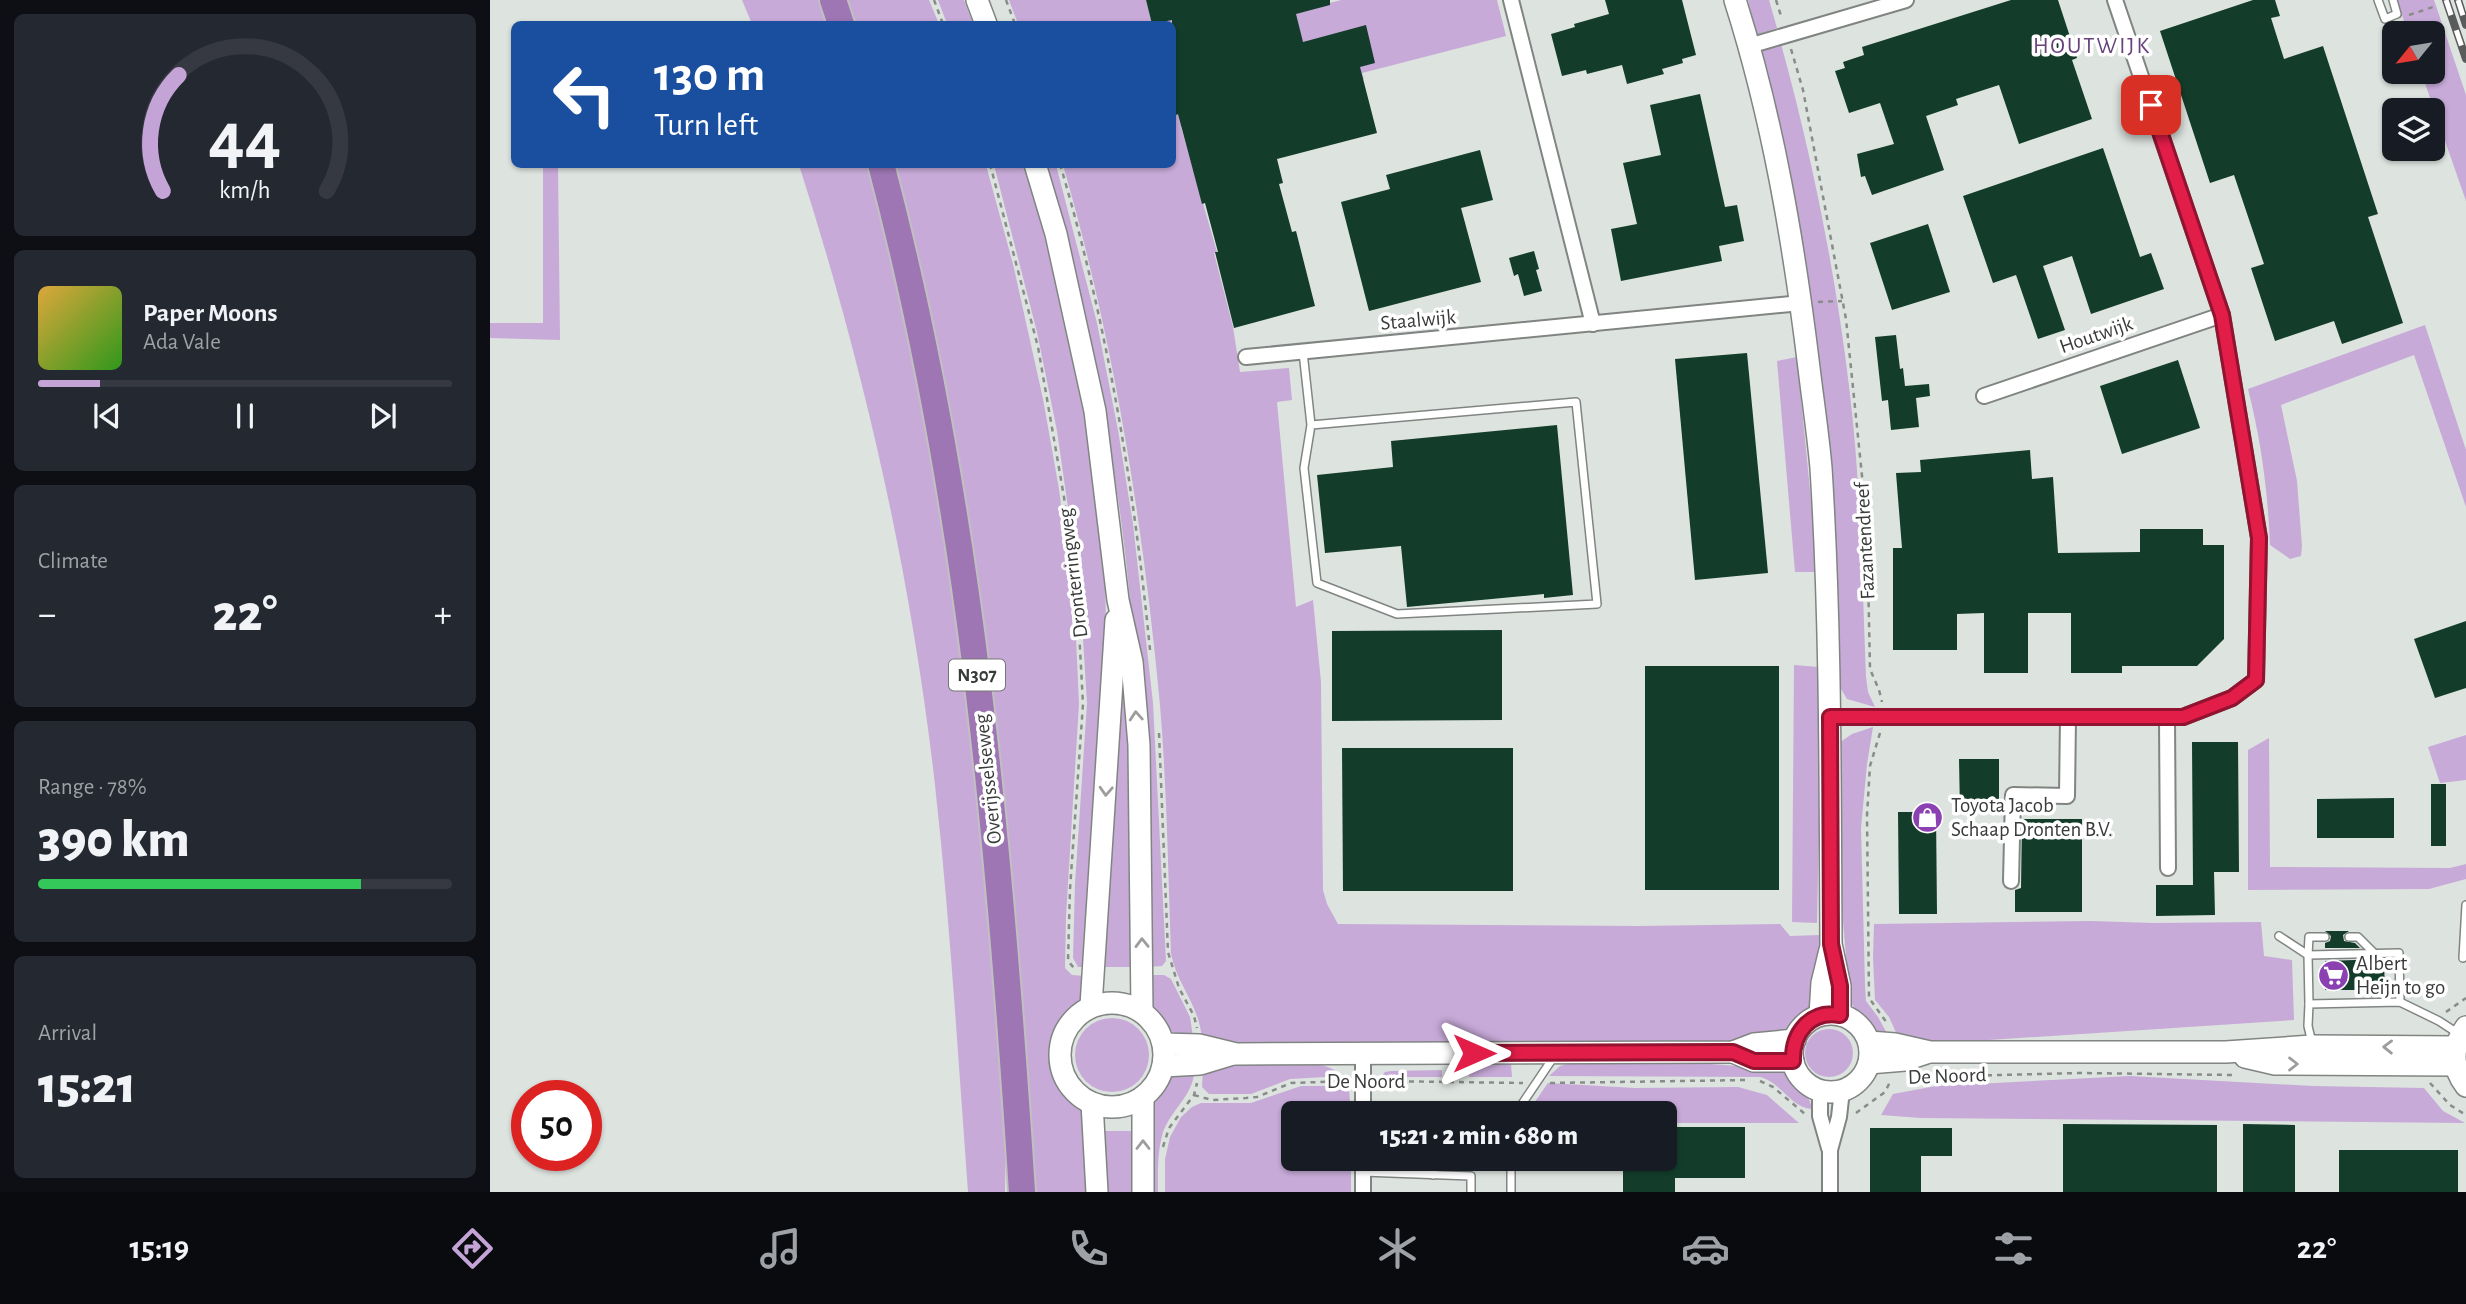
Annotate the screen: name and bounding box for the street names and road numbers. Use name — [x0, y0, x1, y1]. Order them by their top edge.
street label: Staalwijk — [1379, 306, 1457, 334]
street label: Houtwijk — [2057, 313, 2136, 357]
street label: Fazantendreef — [1851, 480, 1879, 600]
street label: Dronterringweg — [1055, 506, 1091, 639]
road number: N307 — [949, 660, 1005, 690]
street label: Overijsselseweg — [971, 712, 1005, 845]
street label: De Noord — [1907, 1064, 1987, 1088]
street label: De Noord — [1327, 1071, 1405, 1092]

